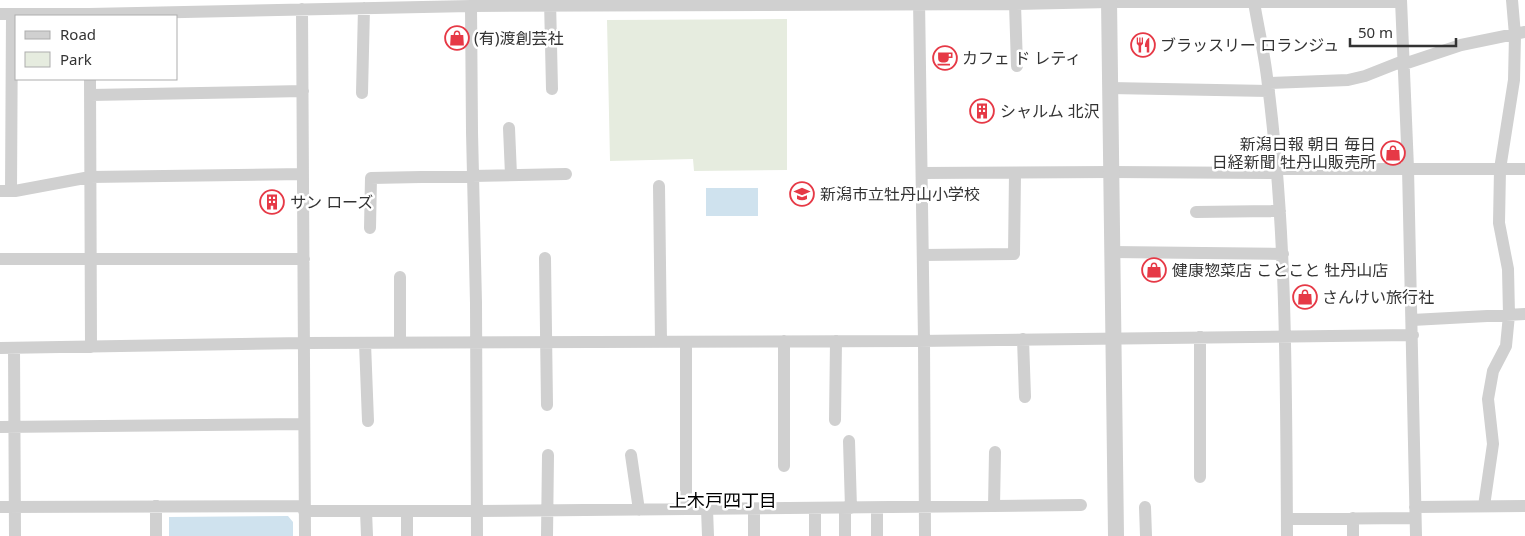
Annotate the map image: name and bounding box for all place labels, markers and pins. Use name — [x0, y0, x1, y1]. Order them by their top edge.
shop icon: (有)渡創芸社 — [444, 25, 470, 51]
place label: (有)渡創芸社 — [474, 27, 564, 49]
restaurant icon: ブラッスリー ロランジュ — [1130, 32, 1156, 58]
place label: ブラッスリー ロランジュ — [1160, 34, 1339, 56]
cafe icon: カフェ ド レティ — [932, 45, 958, 71]
place label: カフェ ド レティ — [962, 47, 1081, 69]
building icon: シャルム 北沢 — [969, 98, 995, 124]
place label: シャルム 北沢 — [1000, 100, 1100, 122]
place label: 新潟日報 朝日 毎日 日経新聞 牡丹山販売所 — [1212, 133, 1376, 173]
shop icon: 新潟日報 朝日 毎日 日経新聞 牡丹山販売所 — [1380, 140, 1406, 166]
school or university icon: 新潟市立牡丹山小学校 — [789, 181, 815, 207]
place label: 新潟市立牡丹山小学校 — [820, 183, 980, 205]
building icon: サン ローズ — [259, 189, 285, 215]
place label: サン ローズ — [290, 191, 373, 213]
shop icon: 健康惣菜店 ことこと 牡丹山店 — [1141, 257, 1167, 283]
place label: 健康惣菜店 ことこと 牡丹山店 — [1172, 259, 1388, 281]
shop icon: さんけい旅行社 — [1292, 284, 1318, 310]
place label: さんけい旅行社 — [1322, 286, 1434, 308]

